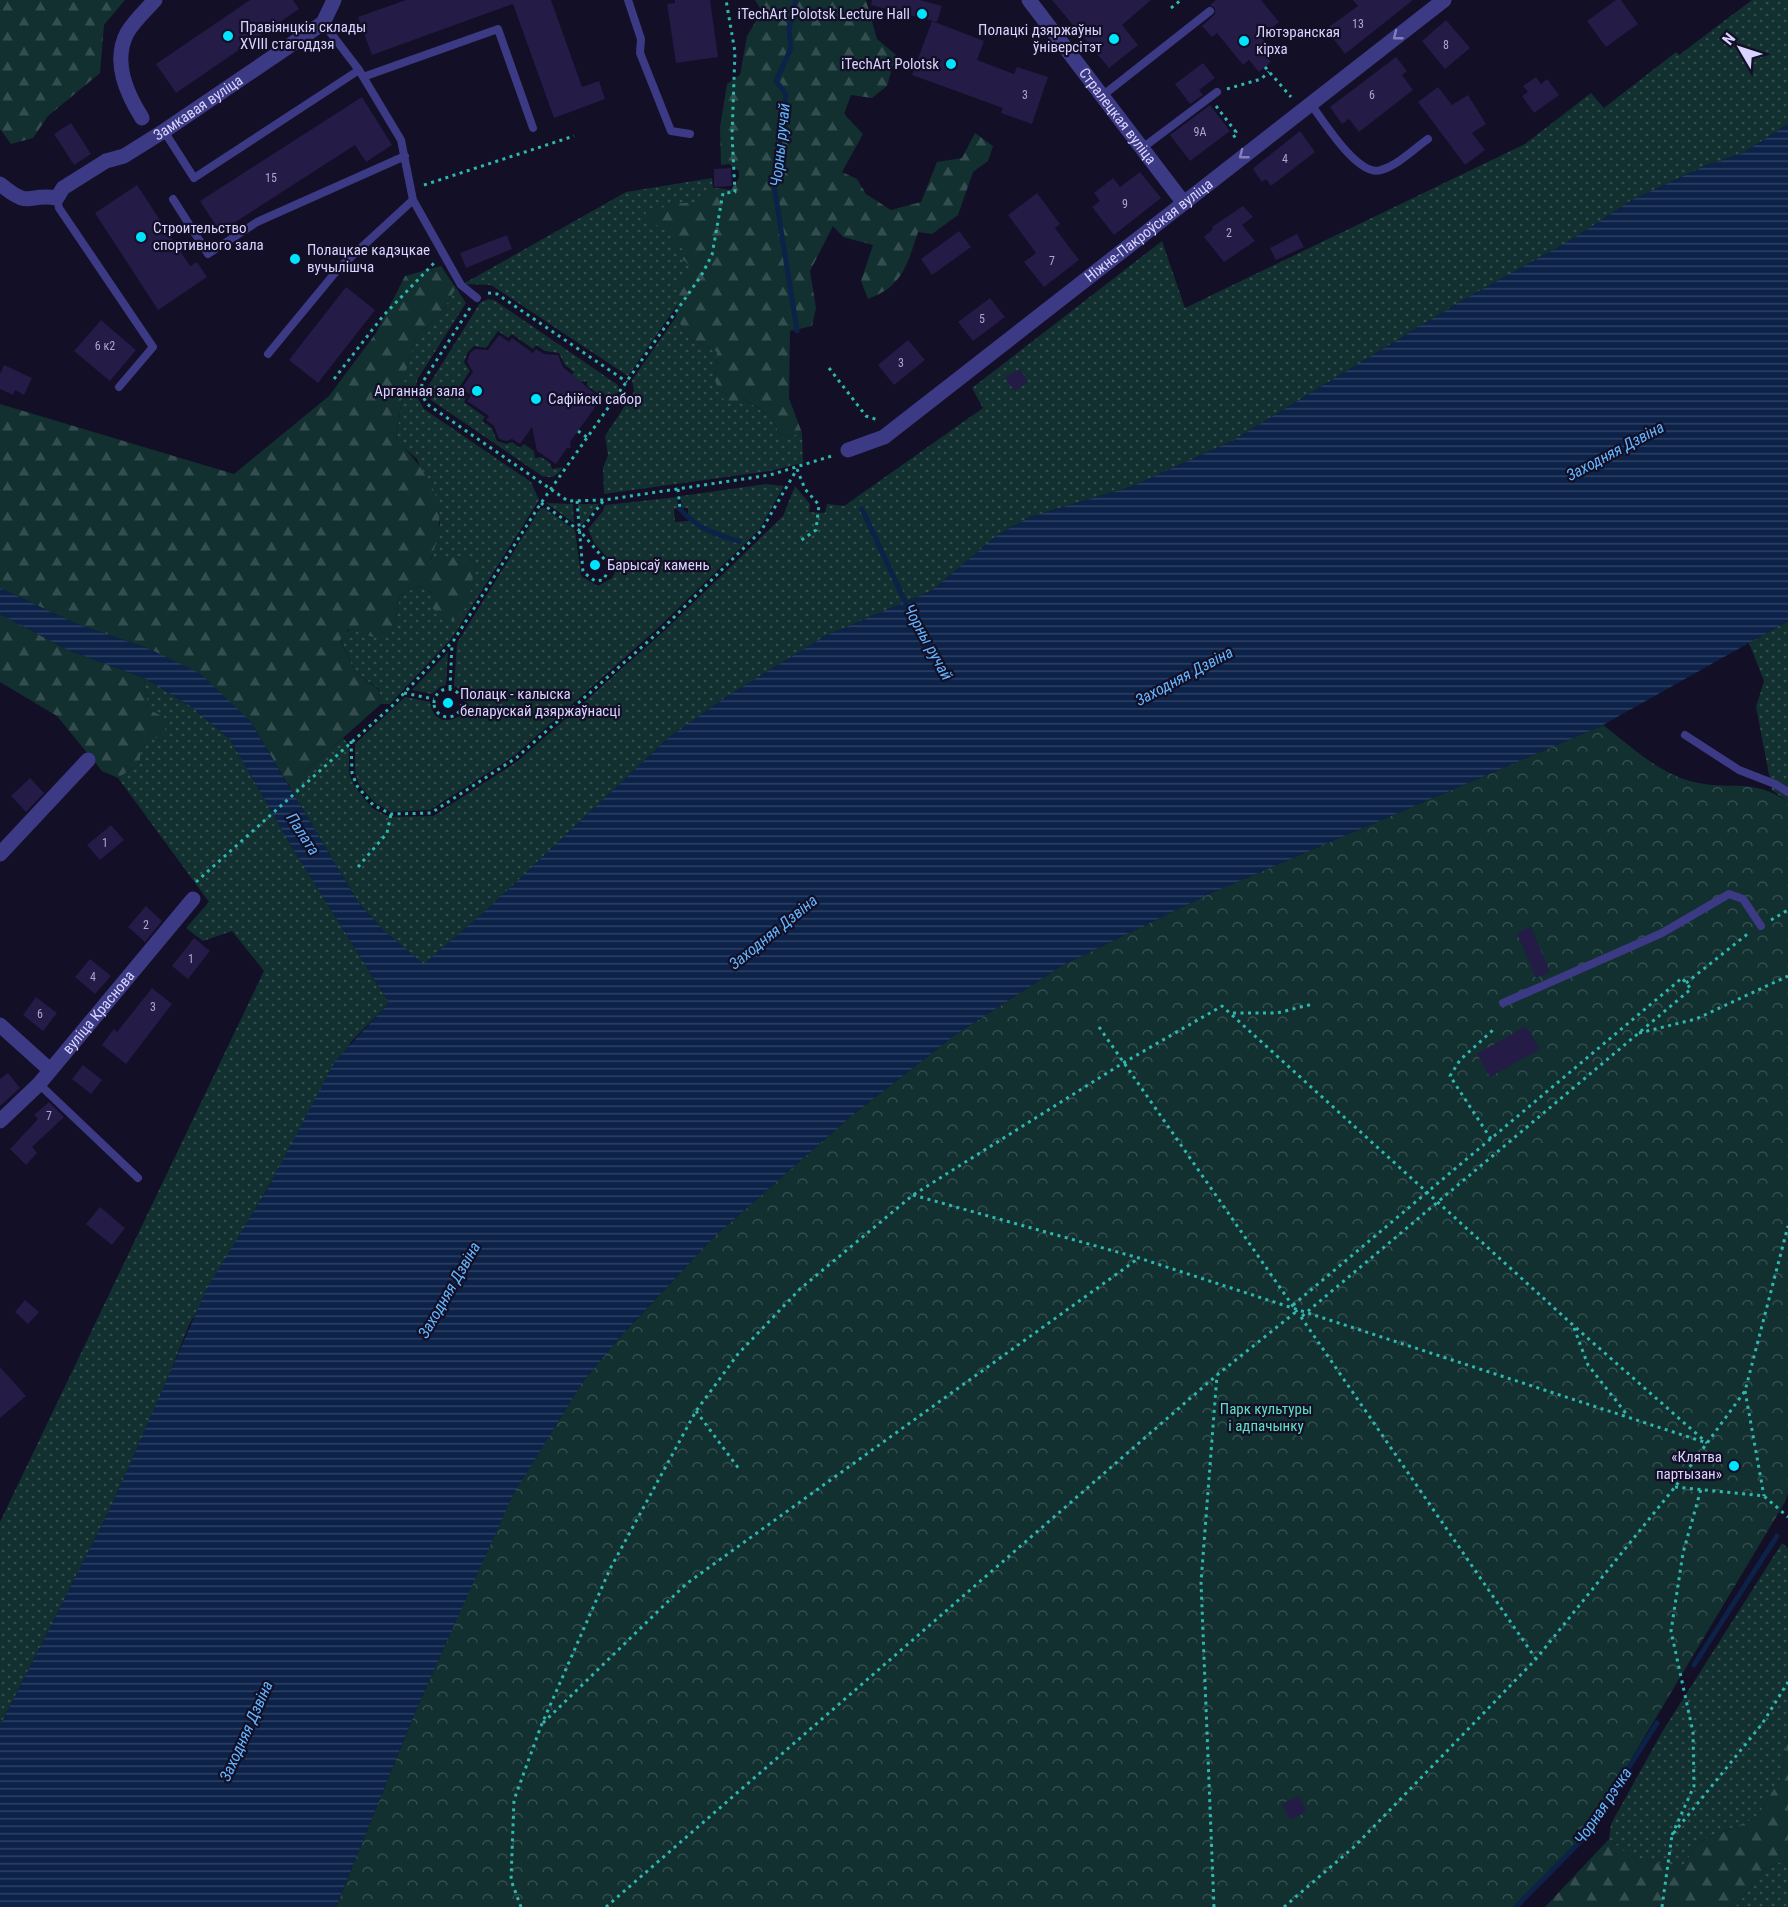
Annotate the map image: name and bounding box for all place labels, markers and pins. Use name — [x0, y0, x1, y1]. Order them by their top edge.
place label: iTechArt Polotsk Lecture Hall — [738, 5, 910, 23]
marker: iTechArt Polotsk Lecture Hall — [915, 7, 929, 21]
place label: Правіянцкія склады XVIII стагоддзя — [240, 18, 366, 53]
place label: Полацкі дзяржаўны ўніверсітэт — [978, 21, 1102, 56]
place label: Лютэранская кірха — [1256, 23, 1340, 58]
marker: Правіянцкія склады XVIII стагоддзя — [221, 29, 235, 43]
marker: Полацкі дзяржаўны ўніверсітэт — [1107, 32, 1121, 46]
marker: Лютэранская кірха — [1237, 34, 1251, 48]
place label: iTechArt Polotsk — [841, 55, 939, 73]
marker: iTechArt Polotsk — [944, 57, 958, 71]
place label: Строительство спортивного зала — [153, 219, 264, 254]
marker: Строительство спортивного зала — [134, 230, 148, 244]
place label: Полацкае кадэцкае вучылішча — [307, 241, 430, 276]
marker: Полацкае кадэцкае вучылішча — [288, 252, 302, 266]
place label: Арганная зала — [374, 382, 465, 400]
marker: Арганная зала — [470, 384, 484, 398]
place label: Сафійскі сабор — [548, 390, 642, 408]
marker: Сафійскі сабор — [529, 392, 543, 406]
place label: Барысаў камень — [607, 556, 710, 574]
marker: Барысаў камень — [588, 558, 602, 572]
place label: Полацк - калыска беларускай дзяржаўнасці — [460, 685, 621, 720]
marker: Полацк - калыска беларускай дзяржаўнасці — [441, 696, 455, 710]
place label: «Клятва партызан» — [1656, 1448, 1722, 1483]
marker: «Клятва партызан» — [1727, 1459, 1741, 1473]

